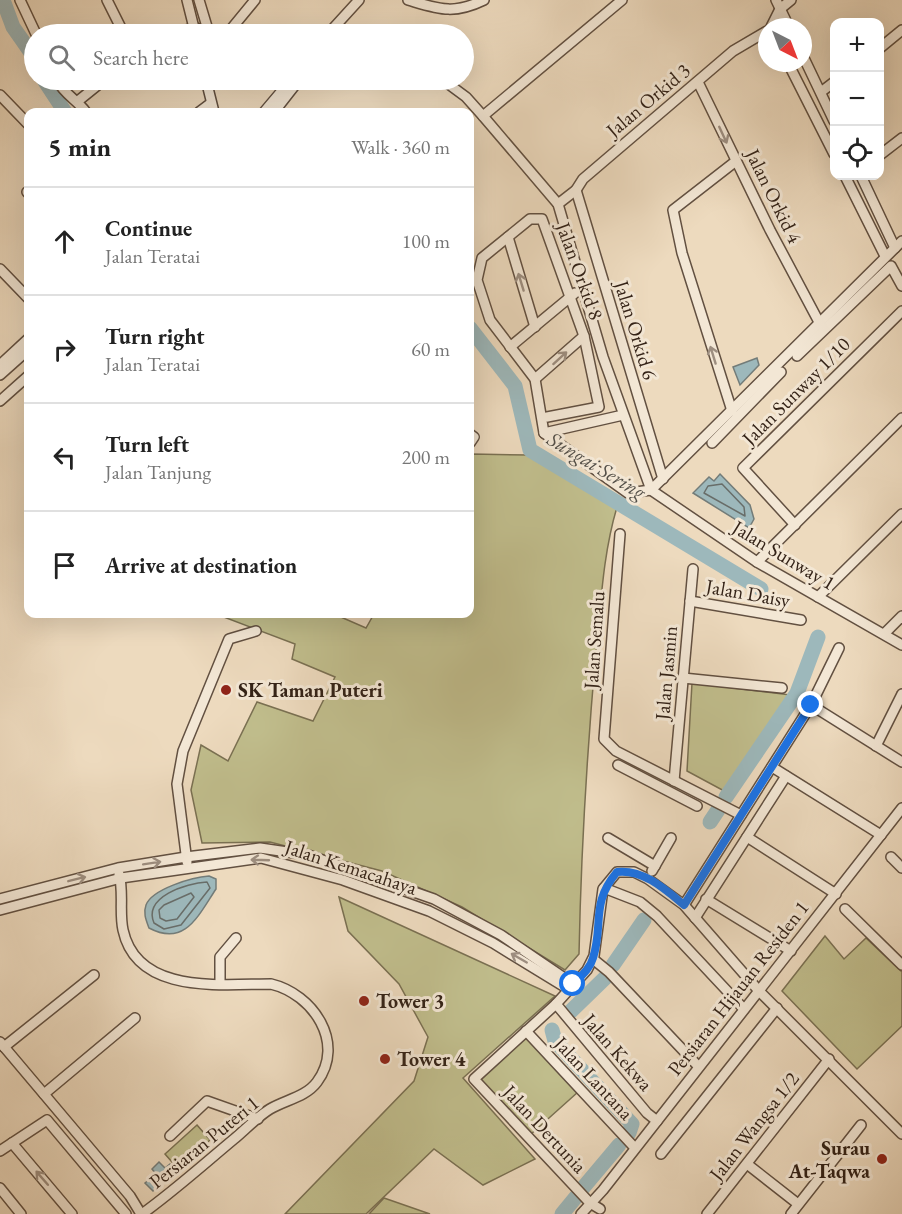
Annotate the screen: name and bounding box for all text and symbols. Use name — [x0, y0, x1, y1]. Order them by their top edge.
north arrow — [758, 18, 812, 72]
map controls — [830, 18, 884, 180]
button: + — [830, 18, 884, 72]
search box — [24, 24, 474, 90]
icon: search — [45, 41, 78, 74]
text: Search here — [93, 43, 188, 72]
street label: Jalan Orkid 3 — [599, 57, 695, 144]
button: − — [830, 72, 884, 126]
one-way arrow — [718, 125, 730, 143]
button: locate — [830, 126, 884, 180]
text: 5 min — [48, 130, 111, 164]
text: Walk · 360 m — [351, 134, 450, 160]
street label: Jalan Orkid 4 — [739, 143, 808, 248]
text: Continue — [105, 214, 192, 243]
street label: Jalan Orkid 8 — [550, 217, 610, 323]
icon: ahead — [48, 225, 81, 258]
text: 100 m — [402, 228, 450, 254]
text: Jalan Teratai — [105, 243, 200, 269]
one-way arrow — [515, 273, 526, 292]
street label: Jalan Orkid 6 — [608, 275, 663, 383]
text: Turn right — [105, 322, 204, 351]
street label: Jalan Sunway 1/10 — [735, 331, 856, 452]
icon: right — [48, 333, 81, 366]
text: 60 m — [411, 336, 450, 362]
one-way arrow — [707, 346, 718, 365]
text: Jalan Teratai — [105, 351, 200, 377]
one-way arrow — [552, 351, 568, 364]
water label: Sungai Sering — [542, 424, 652, 506]
text: Turn left — [105, 430, 189, 459]
icon: left — [48, 441, 81, 474]
text: 200 m — [402, 444, 450, 470]
text: Jalan Tanjung — [105, 459, 211, 485]
street label: Jalan Sunway 1 — [726, 513, 840, 596]
icon: arrive — [48, 549, 81, 582]
text: Arrive at destination — [105, 551, 297, 580]
street label: Jalan Daisy — [702, 572, 792, 613]
street label: Jalan Semalu — [577, 590, 610, 692]
street label: Jalan Jasmin — [649, 624, 683, 723]
place label: SK Taman Puteri — [238, 677, 383, 703]
marker: SK Taman Puteri — [219, 683, 233, 697]
route end — [797, 691, 823, 717]
street label: Jalan Kemacahaya — [280, 833, 420, 901]
one-way arrow — [250, 854, 270, 865]
one-way arrow — [142, 857, 162, 868]
one-way arrow — [67, 873, 86, 884]
street label: Persiaran Hijauan Residen 1 — [661, 895, 815, 1081]
one-way arrow — [511, 952, 528, 964]
route start — [559, 970, 585, 996]
place label: Tower 3 — [376, 988, 444, 1014]
marker: Tower 3 — [357, 994, 371, 1008]
street label: Jalan Kekwa — [576, 1006, 659, 1096]
street label: Jalan Lantana — [547, 1029, 639, 1125]
place label: Tower 4 — [397, 1046, 466, 1072]
marker: Tower 4 — [378, 1052, 392, 1066]
street label: Jalan Wangsa 1/2 — [702, 1066, 805, 1187]
street label: Jalan Dertunia — [496, 1078, 593, 1179]
street label: Persiaran Puteri 1 — [144, 1090, 264, 1194]
place label: Surau At-Taqwa — [787, 1135, 870, 1184]
marker: Surau At-Taqwa — [875, 1152, 889, 1166]
one-way arrow — [35, 1171, 49, 1186]

